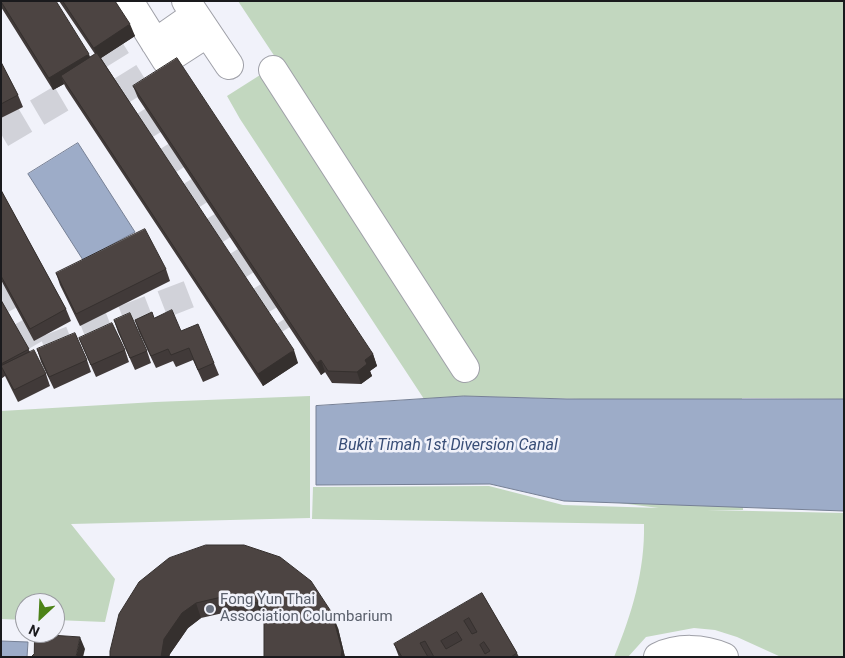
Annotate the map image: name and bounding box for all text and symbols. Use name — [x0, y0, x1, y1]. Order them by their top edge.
water label: Bukit Timah 1st Diversion Canal — [338, 436, 558, 456]
place label: Fong Yun Thai Association Columbarium — [220, 591, 393, 626]
north arrow — [15, 593, 65, 643]
marker: Fong Yun Thai Association Columbarium — [204, 603, 216, 615]
text: N — [26, 621, 42, 640]

